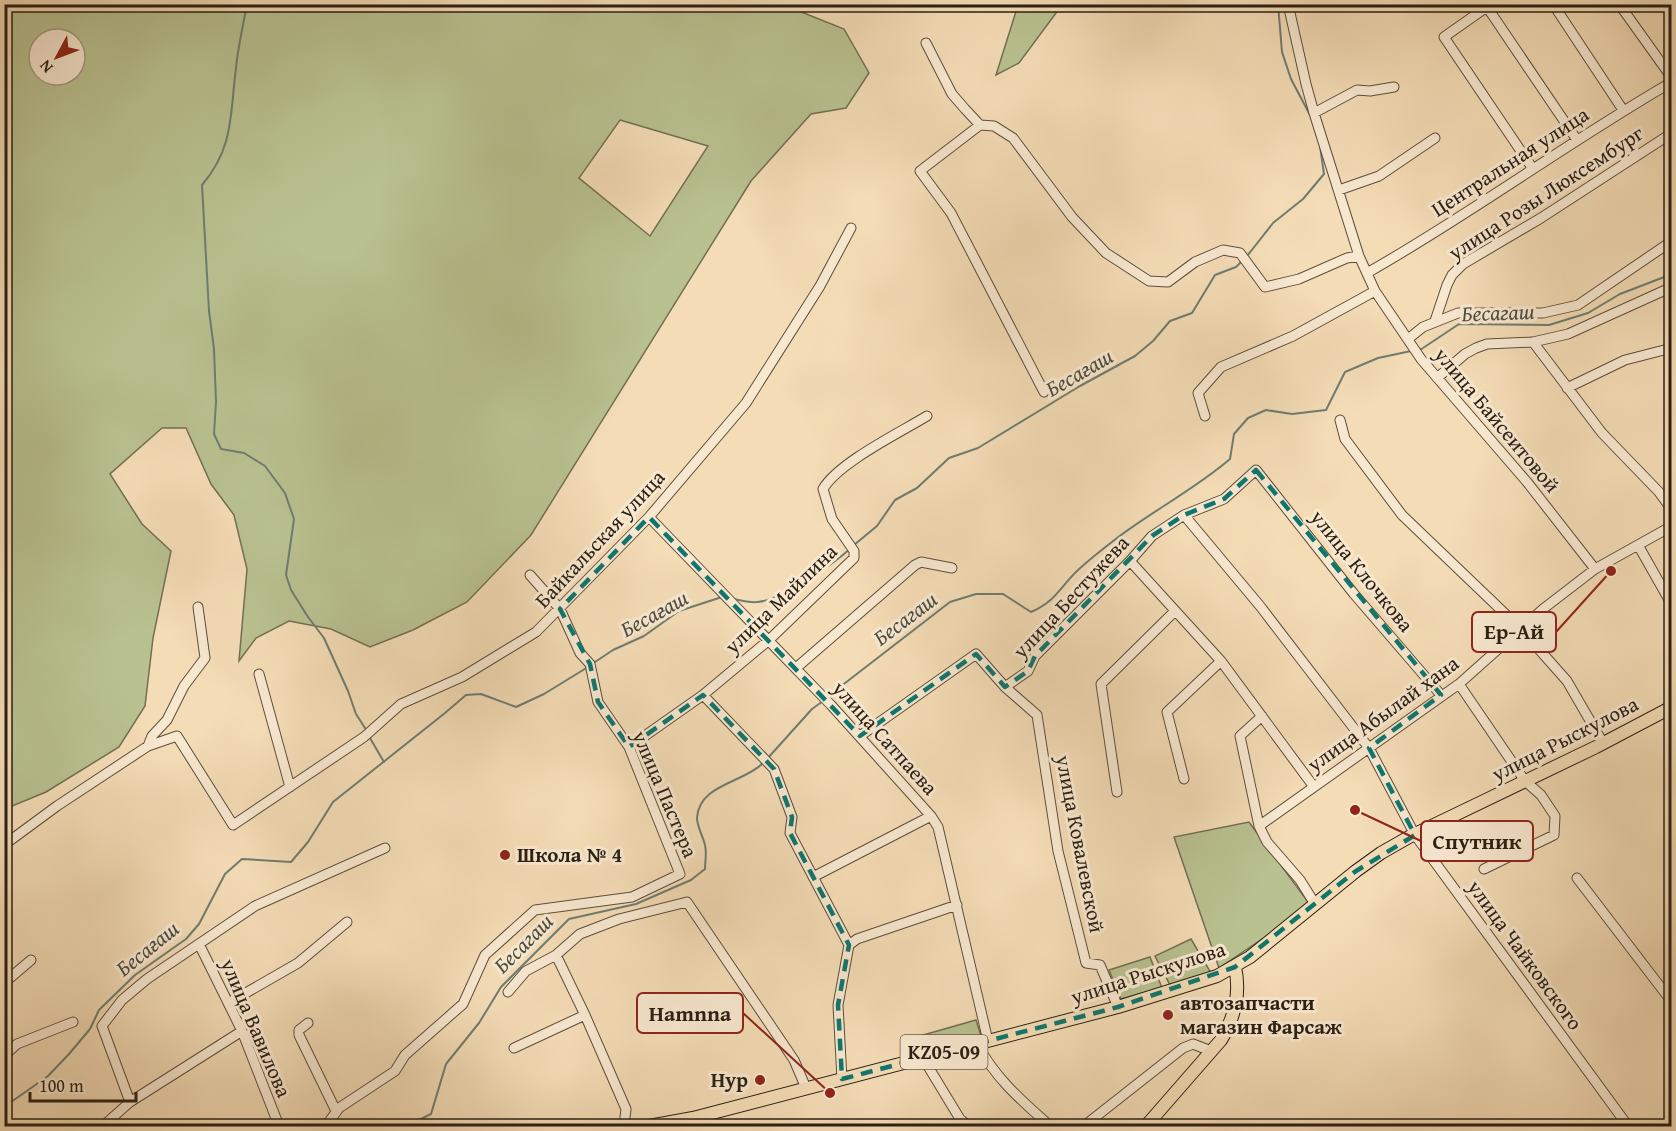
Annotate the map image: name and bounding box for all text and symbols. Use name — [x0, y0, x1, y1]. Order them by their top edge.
north arrow — [27, 27, 87, 87]
text: N — [33, 55, 58, 79]
street label: Центральная улица — [1425, 99, 1595, 224]
street label: улица Розы Люксембург — [1441, 118, 1650, 268]
water label: Бесагаш — [1461, 295, 1535, 329]
street label: улица Байсеитовой — [1426, 339, 1568, 499]
water label: Бесағаш — [1039, 340, 1119, 404]
street label: Байкальская улица — [527, 463, 672, 615]
street label: улица Клочкова — [1303, 502, 1422, 639]
street label: улица Бестужева — [1004, 528, 1136, 666]
street label: улица Майлина — [716, 537, 844, 661]
water label: Бесағаш — [614, 581, 694, 645]
water label: Бесагаш — [866, 583, 944, 653]
callout: Ер-Ай — [1472, 612, 1556, 652]
text: Ер-Ай — [1484, 615, 1544, 647]
street label: улица Абылай хана — [1300, 648, 1465, 780]
street label: улица Сатпаева — [825, 673, 945, 802]
street label: улица Рыскулова — [1485, 688, 1643, 789]
street label: улица Пастера — [624, 724, 706, 862]
street label: улица Ковалевской — [1048, 751, 1113, 935]
callout: Спутник — [1421, 821, 1533, 861]
text: Спутник — [1433, 825, 1522, 857]
place label: Школа № 4 — [517, 839, 622, 870]
marker: Школа № 4 — [498, 848, 512, 862]
street label: улица Чайковского — [1460, 872, 1591, 1036]
water label: Бесагаш — [486, 906, 560, 980]
water label: Бесағаш — [108, 912, 186, 984]
street label: улица Рыскулова — [1066, 933, 1229, 1012]
street label: улица Вавилова — [213, 952, 300, 1102]
place label: автозапчасти магазин Фарсаж — [1180, 987, 1342, 1042]
callout: Hamnna — [637, 993, 743, 1033]
text: Hamnna — [649, 997, 732, 1029]
marker: автозапчасти магазин Фарсаж — [1161, 1008, 1175, 1022]
road number: KZ05-09 — [900, 1035, 988, 1069]
place label: Hyp — [711, 1064, 748, 1095]
scale bar — [30, 1065, 136, 1103]
text: 100 m — [39, 1072, 84, 1099]
marker: Hyp — [753, 1073, 767, 1087]

